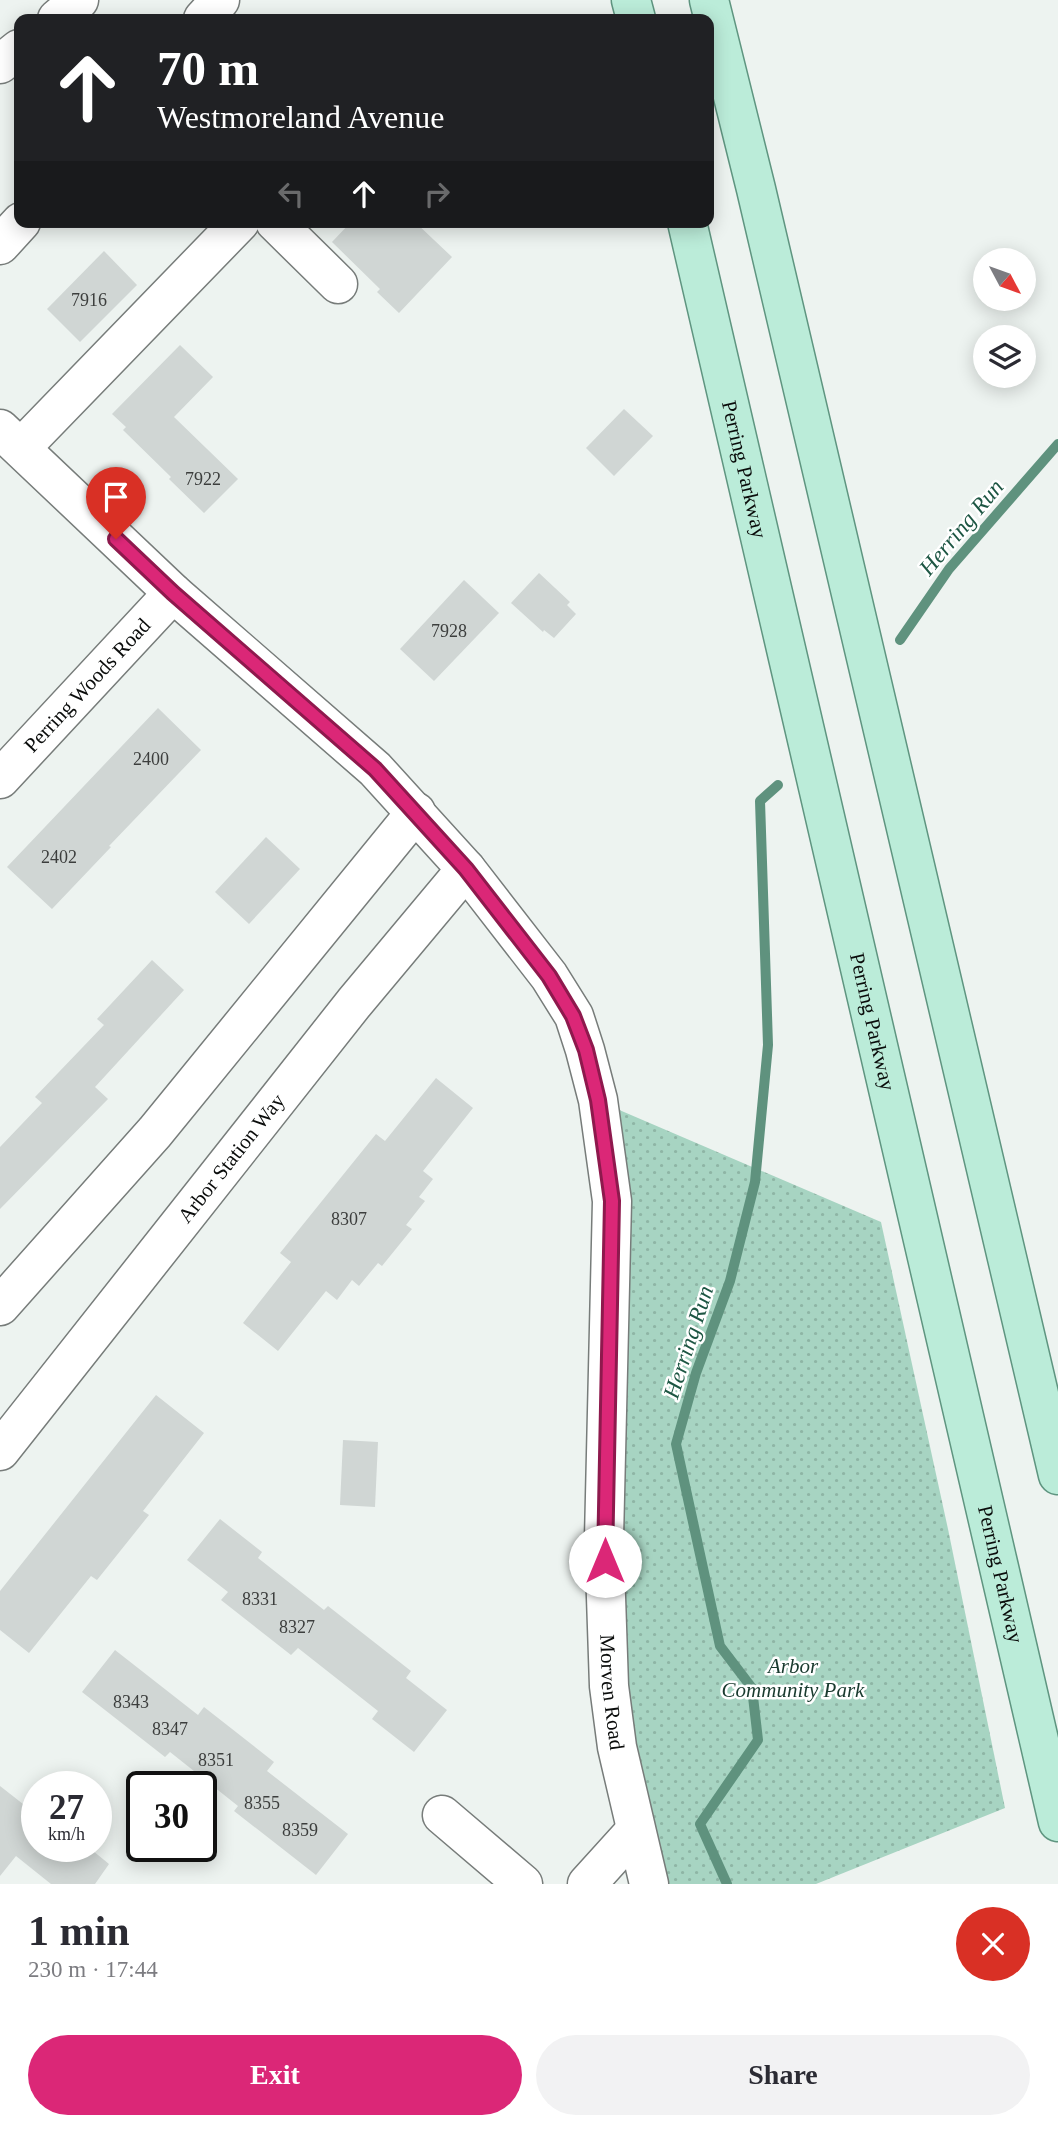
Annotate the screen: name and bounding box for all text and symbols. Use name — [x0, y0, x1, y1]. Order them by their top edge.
text: 70 m — [157, 41, 259, 96]
icon: ahead — [42, 42, 133, 133]
text: Westmoreland Avenue — [157, 99, 444, 135]
icon: left — [272, 175, 310, 213]
icon: ahead — [345, 175, 383, 213]
icon: right — [418, 175, 456, 213]
north arrow — [973, 248, 1036, 312]
map controls — [973, 248, 1036, 388]
house number: 7916 — [71, 290, 107, 310]
button: layers — [973, 325, 1036, 388]
street label: Perring Parkway — [717, 398, 772, 541]
pin — [86, 467, 146, 539]
house number: 7922 — [185, 469, 221, 489]
water label: Herring Run — [914, 475, 1009, 581]
icon: arrive — [97, 478, 135, 516]
street label: Perring Woods Road — [19, 613, 156, 757]
house number: 7928 — [431, 621, 467, 641]
house number: 2400 — [133, 749, 169, 769]
house number: 2402 — [41, 847, 77, 867]
street label: Perring Parkway — [845, 951, 900, 1093]
street label: Arbor Station Way — [173, 1089, 290, 1228]
house number: 8307 — [331, 1209, 367, 1229]
water label: Herring Run — [658, 1283, 718, 1403]
street label: Perring Parkway — [973, 1503, 1028, 1646]
position arrow — [568, 1524, 642, 1598]
house number: 8331 — [242, 1589, 278, 1609]
house number: 8327 — [279, 1617, 315, 1637]
street label: Morven Road — [595, 1634, 629, 1752]
park label: Arbor Community Park — [722, 1654, 865, 1702]
house number: 8343 — [113, 1692, 149, 1712]
house number: 8347 — [152, 1719, 188, 1739]
house number: 8351 — [198, 1750, 234, 1770]
speed limit sign: 30 — [126, 1771, 217, 1862]
text: 27 — [49, 1788, 84, 1827]
house number: 8355 — [244, 1793, 280, 1813]
house number: 8359 — [282, 1820, 318, 1840]
text: km/h — [48, 1824, 85, 1844]
button: close — [956, 1907, 1030, 1981]
text: 1 min — [28, 1908, 130, 1954]
text: 230 m · 17:44 — [28, 1957, 158, 1982]
button: Exit — [28, 2035, 522, 2115]
button: Share — [536, 2035, 1030, 2115]

